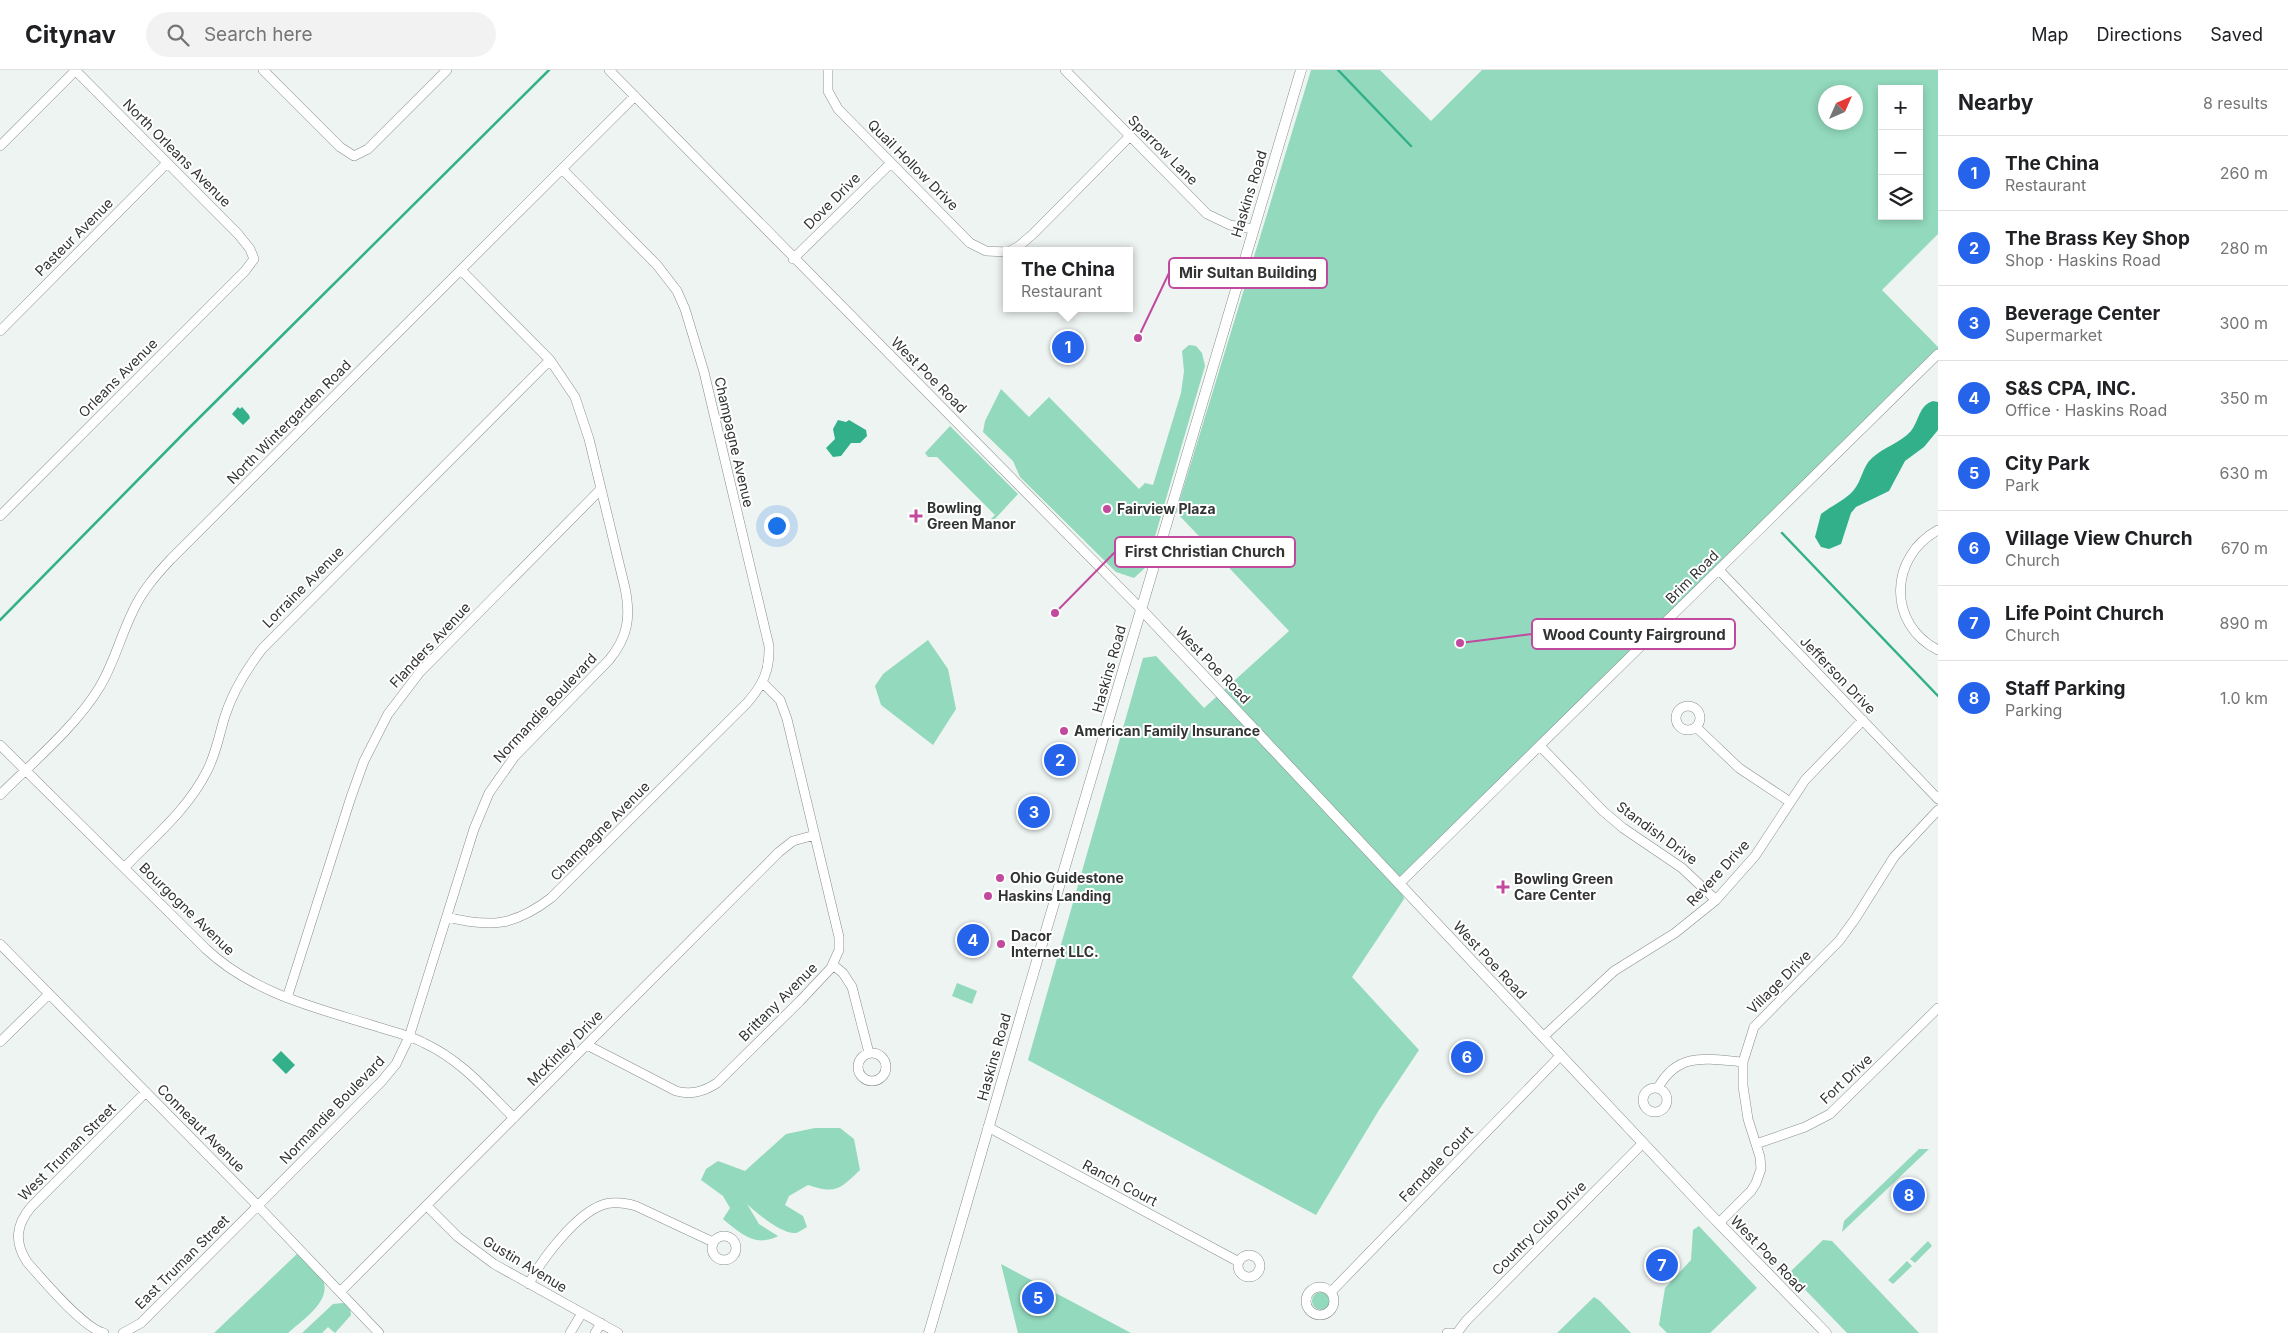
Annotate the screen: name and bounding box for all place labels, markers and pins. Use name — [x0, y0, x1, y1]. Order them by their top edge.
callout: Mir Sultan Building — [1169, 258, 1327, 288]
pin: 1 — [1052, 328, 1084, 366]
place label: Bowling Green Manor — [927, 499, 1016, 532]
place label: Fairview Plaza — [1117, 500, 1216, 517]
marker: Fairview Plaza — [1101, 503, 1113, 515]
marker: Bowling Green Manor — [909, 509, 923, 523]
callout: First Christian Church — [1115, 537, 1295, 567]
callout: Wood County Fairground — [1532, 619, 1735, 649]
place label: American Family Insurance — [1074, 722, 1260, 739]
marker: American Family Insurance — [1058, 725, 1070, 737]
pin: 2 — [1044, 741, 1076, 779]
pin: 3 — [1018, 793, 1050, 831]
place label: Ohio Guidestone — [1010, 869, 1124, 886]
place label: Bowling Green Care Center — [1514, 870, 1613, 903]
marker: Ohio Guidestone — [994, 872, 1006, 884]
marker: Bowling Green Care Center — [1496, 880, 1510, 894]
place label: Haskins Landing — [998, 887, 1111, 904]
marker: Haskins Landing — [982, 890, 994, 902]
pin: 4 — [957, 921, 989, 959]
place label: Dacor Internet LLC. — [1011, 927, 1099, 960]
marker: Dacor Internet LLC. — [995, 938, 1007, 950]
pin: 6 — [1451, 1038, 1483, 1076]
pin: 8 — [1893, 1176, 1925, 1214]
pin: 7 — [1646, 1246, 1678, 1284]
pin: 5 — [1022, 1279, 1054, 1317]

